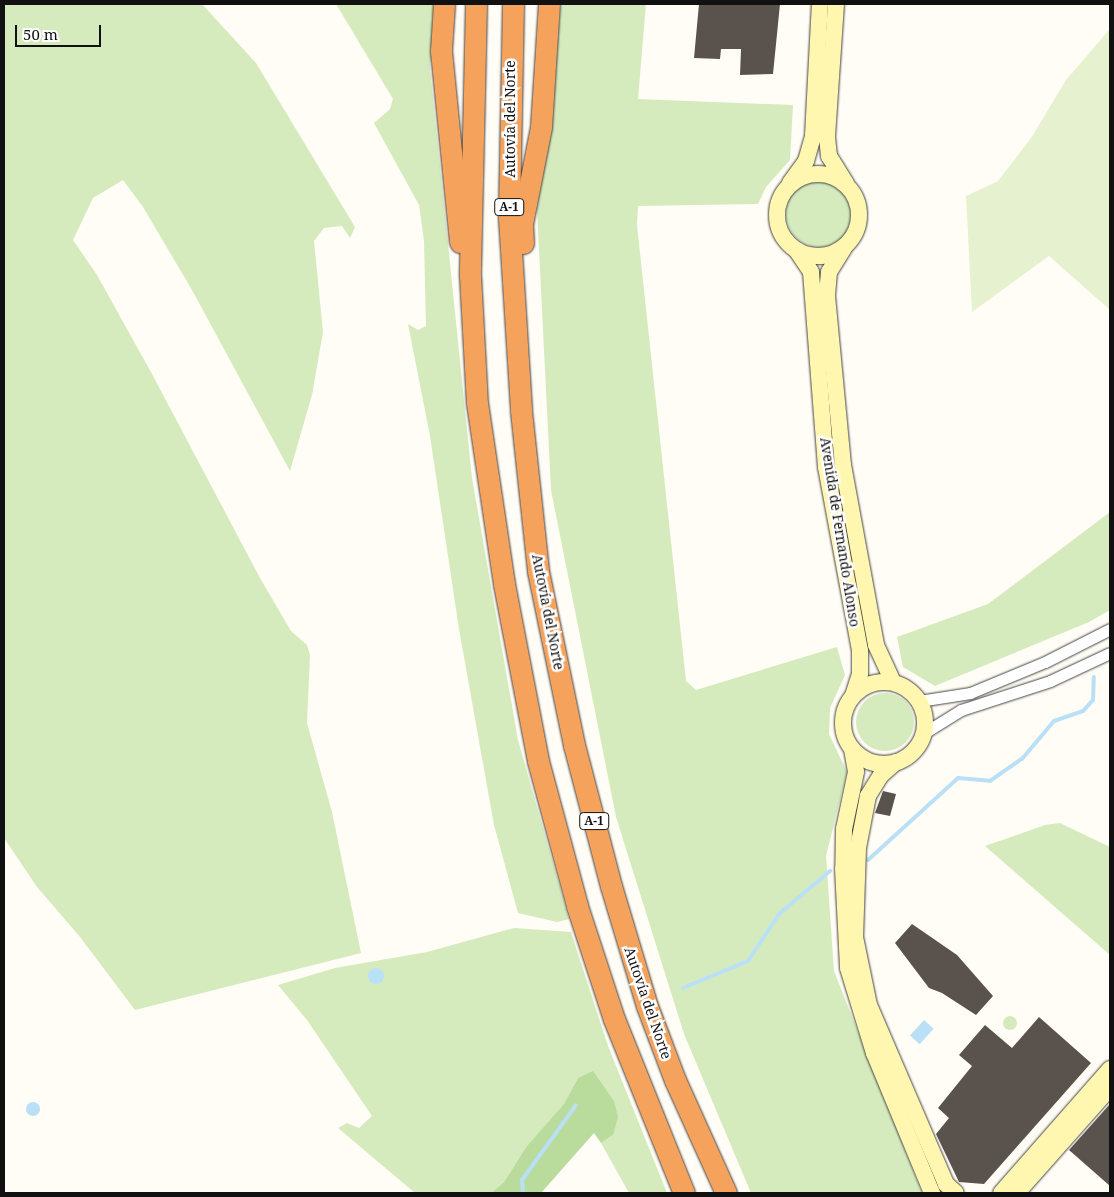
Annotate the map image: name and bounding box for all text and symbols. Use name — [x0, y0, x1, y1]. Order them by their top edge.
scale bar — [18, 15, 104, 47]
text: 50 m — [23, 24, 58, 44]
street label: Autovía del Norte — [502, 60, 518, 178]
road number: A-1 — [494, 198, 524, 216]
street label: Avenida de Fernando Alonso — [817, 436, 863, 628]
street label: Autovía del Norte — [529, 553, 567, 671]
road number: A-1 — [579, 811, 609, 830]
street label: Autovía del Norte — [621, 945, 675, 1061]

